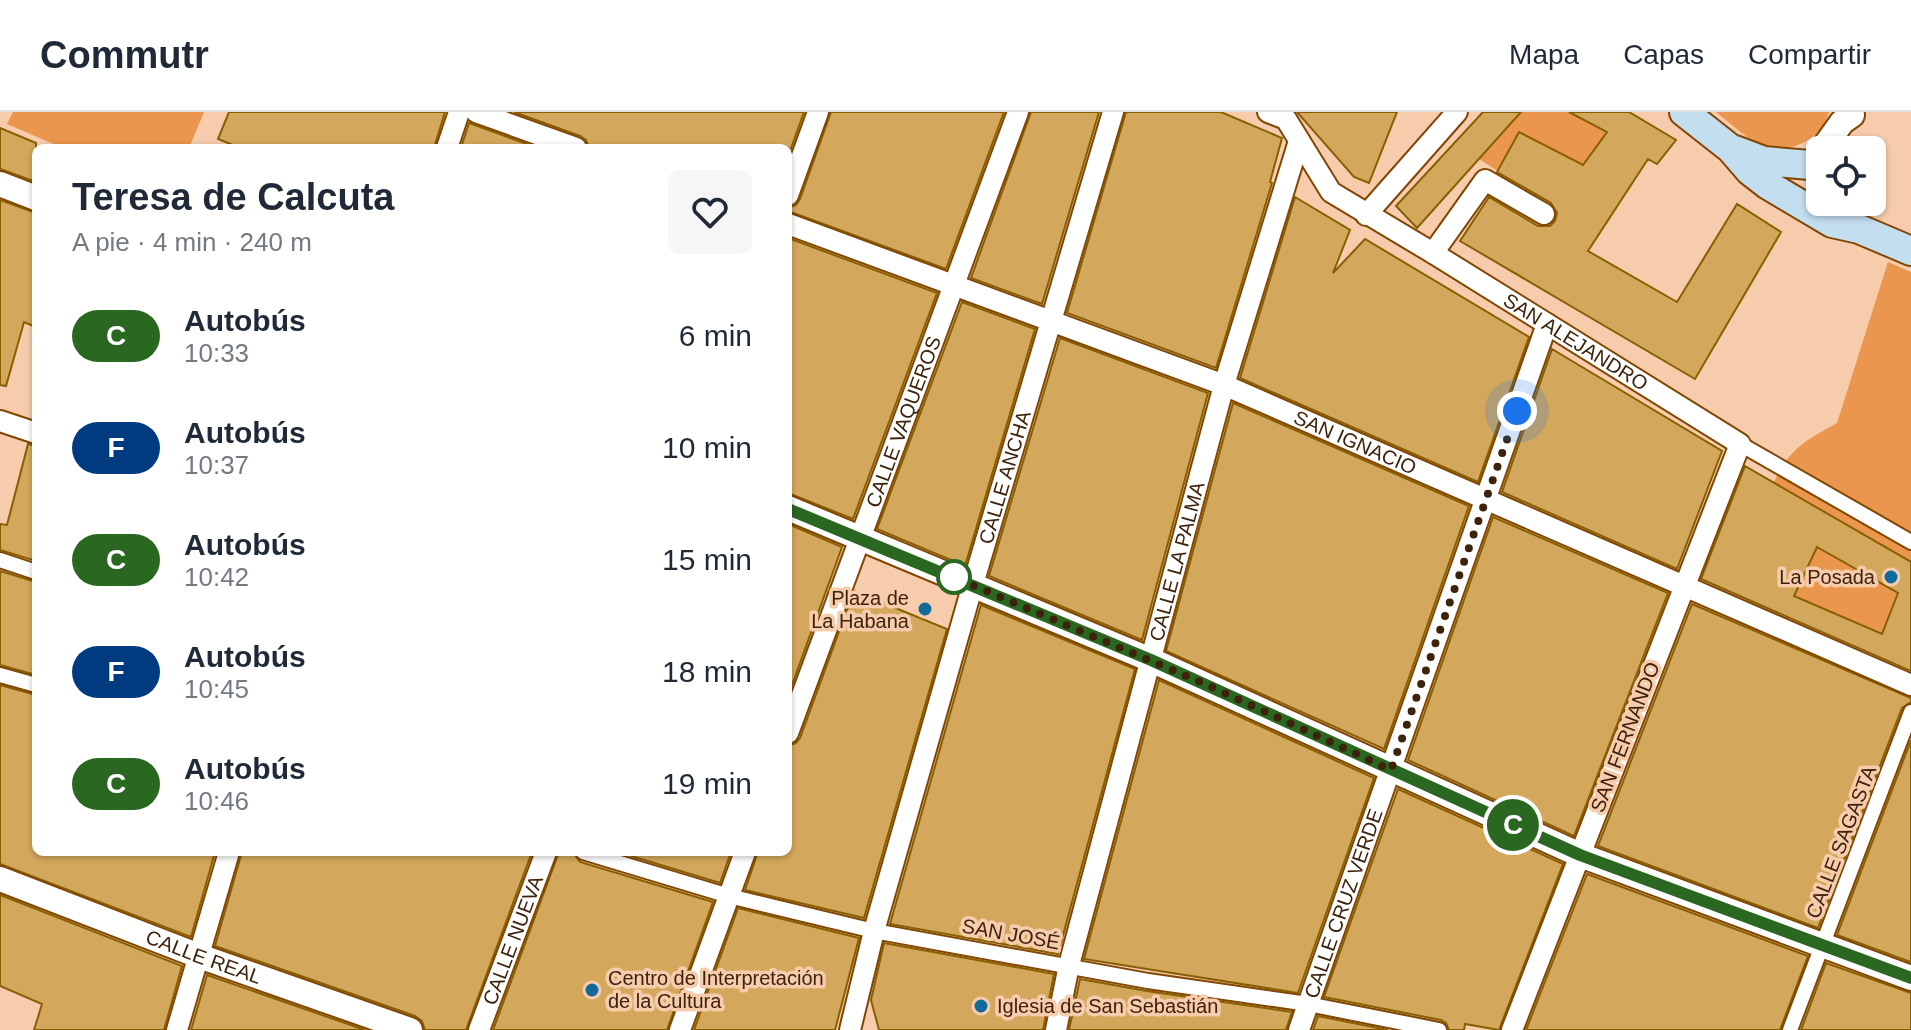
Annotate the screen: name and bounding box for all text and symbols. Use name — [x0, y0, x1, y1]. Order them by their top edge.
text: Commutr — [40, 34, 209, 76]
text: Mapa — [1509, 39, 1579, 70]
text: Capas — [1623, 39, 1704, 70]
text: Compartir — [1748, 39, 1871, 70]
map controls — [1806, 136, 1886, 216]
button: locate — [1806, 136, 1886, 216]
button: heart — [668, 170, 752, 254]
text: Teresa de Calcuta — [72, 176, 394, 218]
text: A pie · 4 min · 240 m — [72, 227, 312, 257]
street label: SAN ALEJANDRO — [1500, 289, 1652, 395]
text: Autobús — [184, 304, 306, 337]
text: 6 min — [679, 319, 752, 352]
text: C — [106, 320, 126, 351]
street label: CALLE VAQUEROS — [862, 333, 945, 510]
text: 10:33 — [184, 338, 249, 368]
your location — [1497, 391, 1537, 431]
street label: SAN IGNACIO — [1291, 406, 1420, 479]
street label: CALLE ANCHA — [974, 407, 1035, 547]
text: Autobús — [184, 416, 306, 449]
text: 10 min — [662, 431, 752, 464]
text: F — [107, 432, 125, 463]
text: 10:37 — [184, 450, 249, 480]
street label: CALLE LA PALMA — [1145, 479, 1209, 644]
text: Autobús — [184, 528, 306, 561]
text: 15 min — [662, 543, 752, 576]
text: C — [106, 544, 126, 575]
unlabelled marker — [937, 560, 971, 594]
text: 10:42 — [184, 562, 249, 592]
place label: La Posada — [1779, 566, 1876, 588]
marker: La Posada — [1882, 568, 1900, 586]
place label: Plaza de La Habana — [811, 587, 910, 632]
marker: Plaza de La Habana — [916, 600, 934, 618]
text: Autobús — [184, 640, 306, 673]
text: 18 min — [662, 655, 752, 688]
text: F — [107, 656, 125, 687]
street label: SAN FERNANDO — [1586, 659, 1664, 815]
text: 10:45 — [184, 674, 249, 704]
text: Autobús — [184, 752, 306, 785]
street label: CALLE SAGASTA — [1802, 762, 1881, 922]
text: 19 min — [662, 767, 752, 800]
text: C — [106, 768, 126, 799]
text: 10:46 — [184, 786, 249, 816]
line badge: C — [1487, 799, 1539, 851]
street label: CALLE CRUZ VERDE — [1300, 806, 1387, 1001]
text: C — [1503, 809, 1523, 840]
street label: CALLE NUEVA — [478, 872, 547, 1008]
street label: SAN JOSÉ — [960, 915, 1062, 953]
street label: CALLE REAL — [143, 926, 264, 988]
place label: Centro de Interpretación de la Cultura — [608, 967, 824, 1012]
marker: Centro de Interpretación de la Cultura — [583, 981, 601, 999]
place label: Iglesia de San Sebastián — [997, 995, 1218, 1017]
marker: Iglesia de San Sebastián — [972, 997, 990, 1015]

